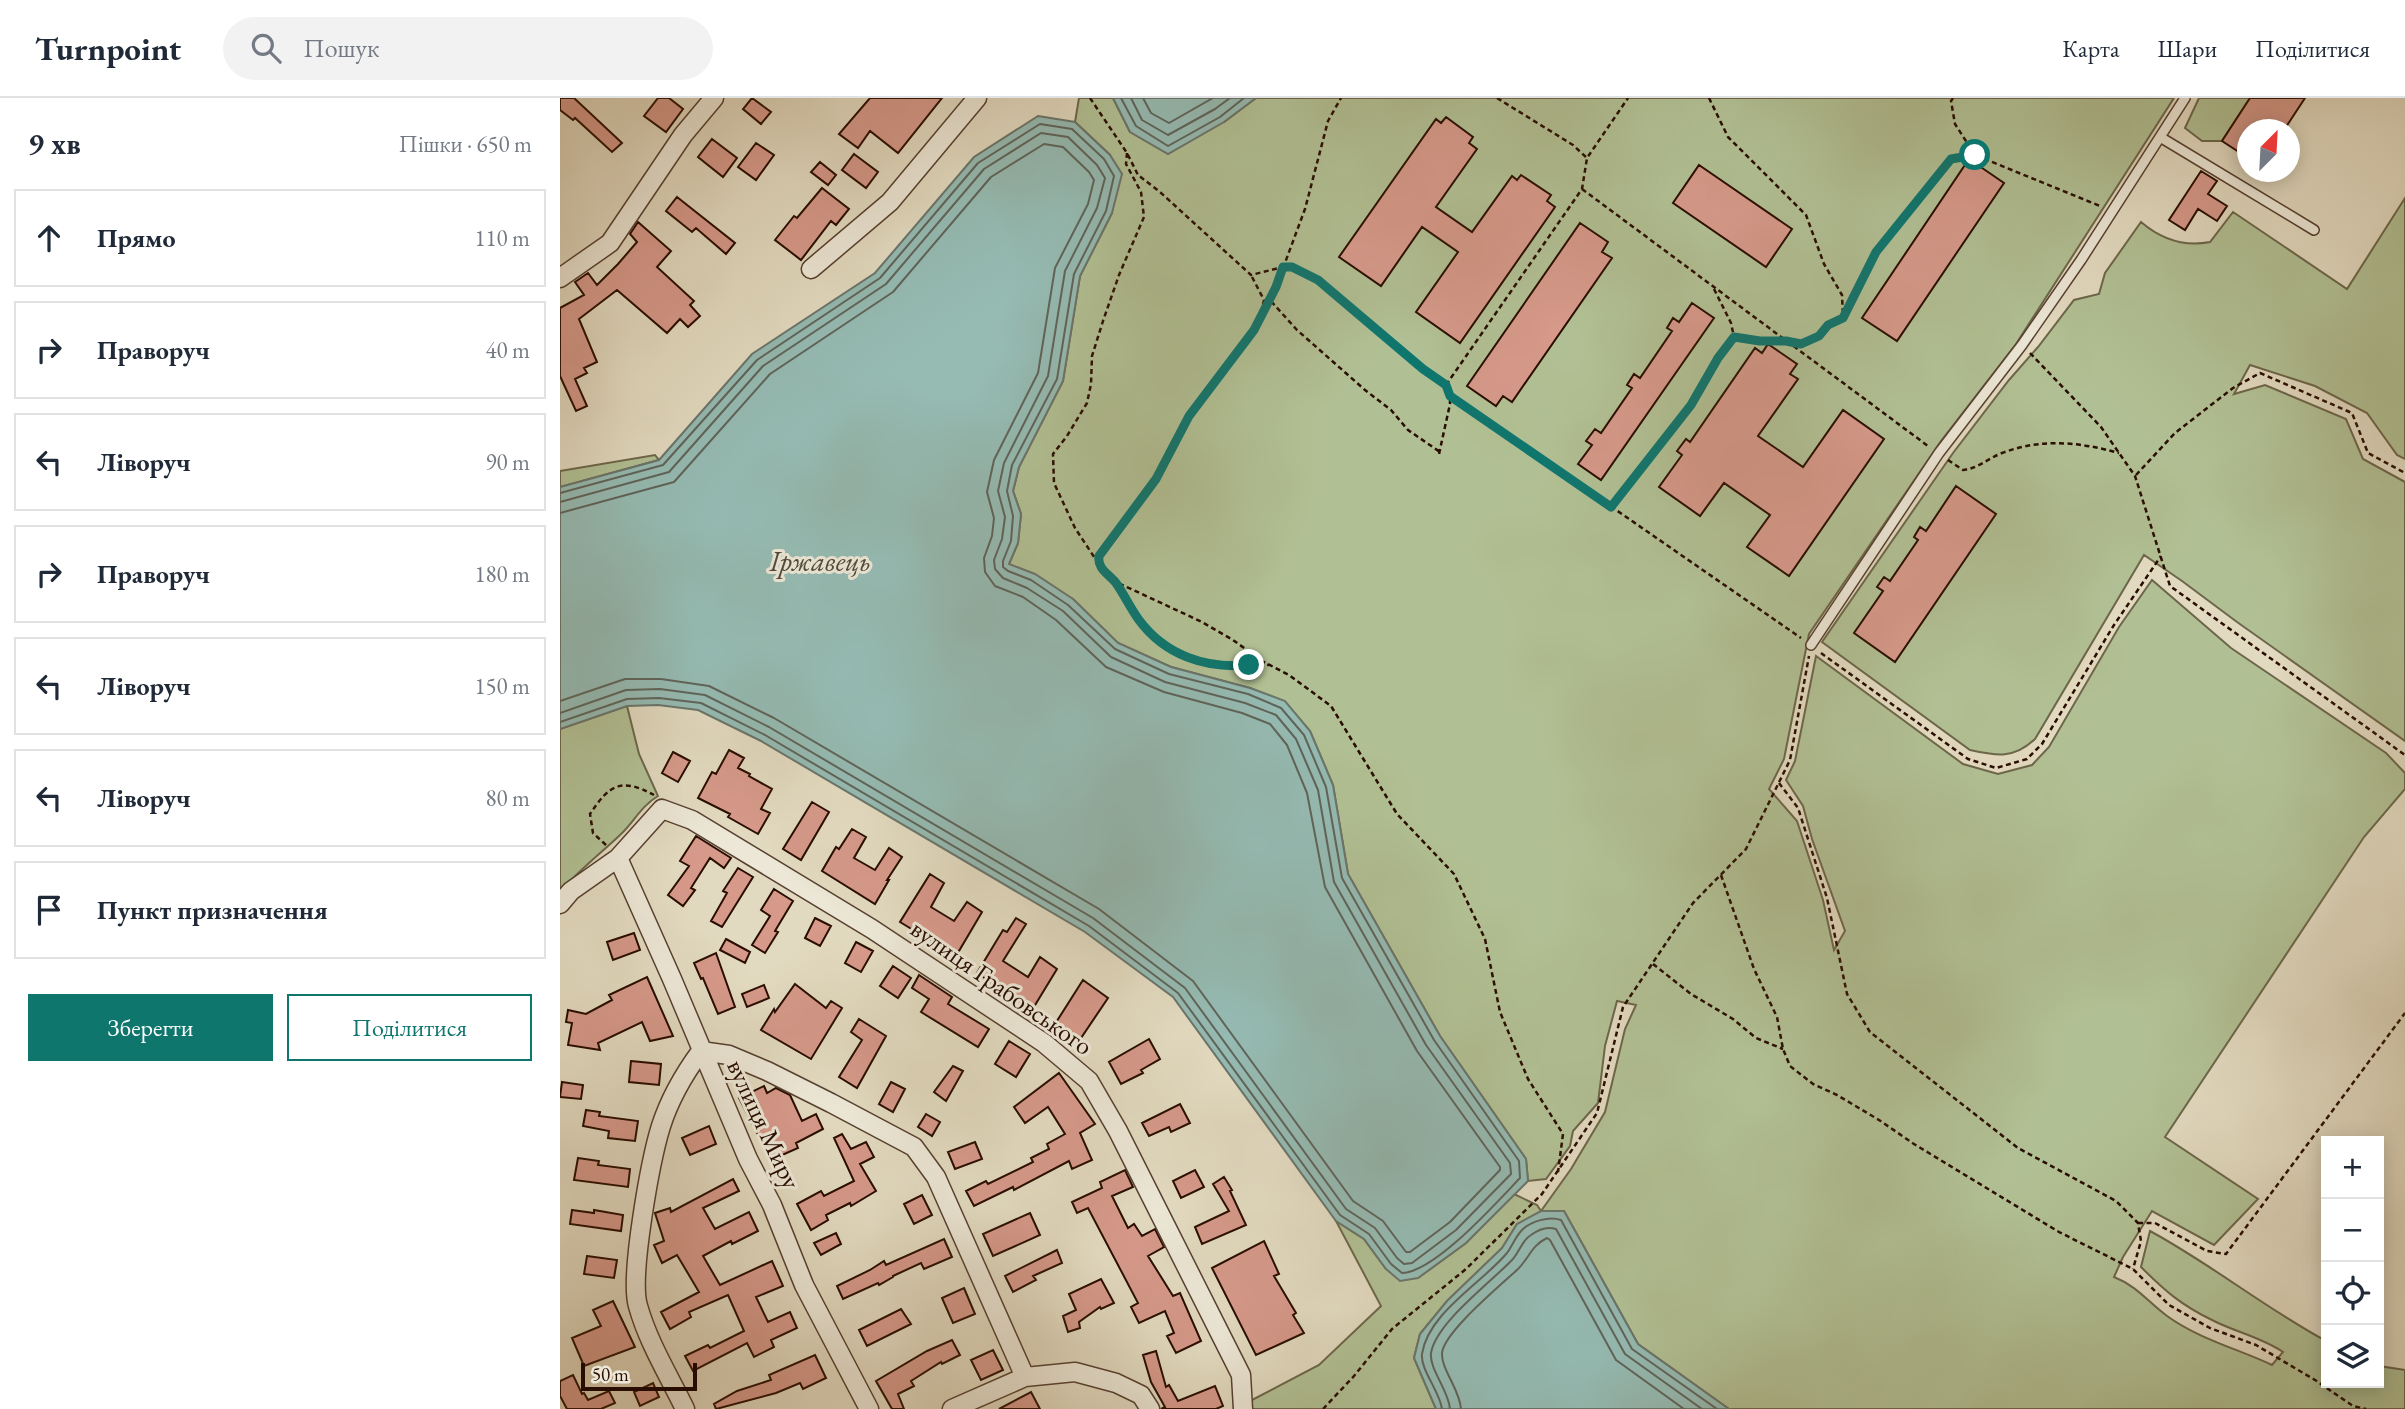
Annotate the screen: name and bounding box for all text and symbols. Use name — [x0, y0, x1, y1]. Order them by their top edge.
search box — [223, 17, 713, 80]
text: Turnpoint — [35, 27, 181, 70]
icon: search — [247, 29, 285, 67]
text: Пошук — [303, 31, 379, 65]
text: Карта — [2062, 33, 2120, 64]
text: Шари — [2158, 33, 2217, 64]
text: Поділитися — [2255, 33, 2370, 64]
north arrow — [2237, 119, 2300, 182]
text: 9 хв — [28, 124, 81, 163]
text: Пішки · 650 m — [399, 129, 532, 159]
route start — [1959, 139, 1990, 170]
icon: ahead — [30, 219, 68, 257]
text: Прямо — [97, 221, 176, 255]
text: 110 m — [474, 223, 530, 253]
icon: right — [30, 331, 68, 369]
text: Праворуч — [97, 333, 210, 367]
text: 40 m — [485, 335, 530, 365]
icon: left — [30, 443, 68, 481]
text: Ліворуч — [97, 445, 191, 479]
text: 90 m — [485, 447, 530, 477]
water label: Іржавець — [768, 543, 871, 579]
icon: right — [30, 555, 68, 593]
text: Праворуч — [97, 557, 210, 591]
text: 180 m — [474, 559, 530, 589]
route end — [1233, 649, 1264, 680]
icon: left — [30, 667, 68, 705]
text: Ліворуч — [97, 669, 191, 703]
text: 150 m — [474, 671, 530, 701]
icon: left — [30, 779, 68, 817]
text: Ліворуч — [97, 781, 191, 815]
text: 80 m — [485, 783, 530, 813]
icon: arrive — [30, 891, 68, 929]
text: Пункт призначення — [97, 893, 328, 927]
street label: вулиця Грабовського — [904, 911, 1100, 1063]
button: Зберегти — [28, 994, 273, 1061]
button: Поділитися — [287, 994, 532, 1061]
street label: вулиця Миру — [719, 1054, 809, 1195]
map controls — [2321, 1136, 2384, 1388]
button: + — [2321, 1136, 2384, 1199]
button: − — [2321, 1199, 2384, 1262]
button: locate — [2321, 1262, 2384, 1325]
button: layers — [2321, 1325, 2384, 1388]
scale bar — [581, 1360, 696, 1392]
text: 50 m — [592, 1362, 629, 1387]

